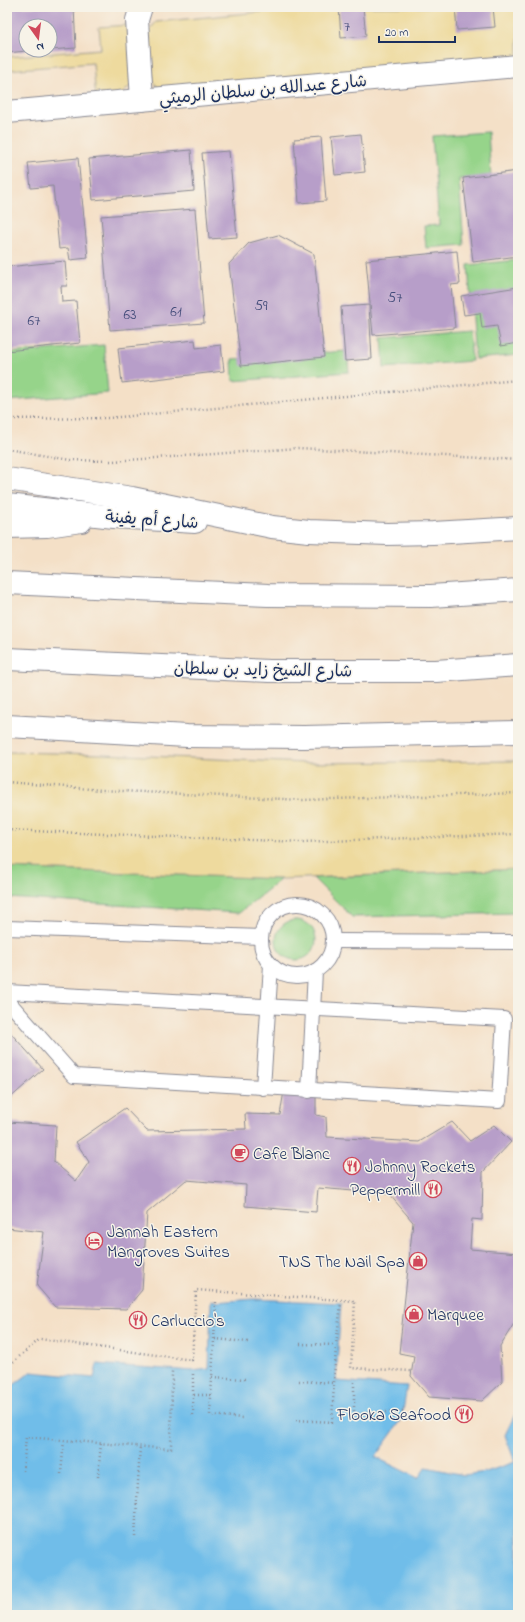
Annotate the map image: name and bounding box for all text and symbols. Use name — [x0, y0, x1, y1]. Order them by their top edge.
house number: 7 — [344, 16, 350, 38]
north arrow — [18, 18, 58, 58]
scale bar — [379, 18, 455, 44]
text: 20 m — [385, 24, 408, 42]
text: N — [35, 38, 46, 55]
street label: شارع عبدالله بن سلطان الرميثي — [158, 69, 368, 113]
house number: 57 — [388, 287, 402, 309]
house number: 59 — [254, 295, 268, 317]
house number: 61 — [170, 301, 182, 323]
house number: 63 — [124, 304, 136, 326]
house number: 67 — [28, 310, 40, 332]
street label: شارع أم يفينة — [104, 505, 199, 536]
street label: شارع الشيخ زايد بن سلطان — [173, 656, 353, 685]
place label: Cafe Blanc — [253, 1142, 330, 1167]
cafe icon: Cafe Blanc — [230, 1143, 250, 1163]
place label: Johnny Rockets — [365, 1155, 475, 1181]
restaurant icon: Johnny Rockets — [342, 1156, 362, 1176]
place label: Peppermill — [350, 1178, 420, 1203]
restaurant icon: Peppermill — [423, 1179, 443, 1199]
place label: Jannah Eastern Mangroves Suites — [107, 1220, 230, 1267]
hotel icon: Jannah Eastern Mangroves Suites — [84, 1231, 104, 1251]
place label: TNS The Nail Spa — [279, 1250, 405, 1275]
shop icon: TNS The Nail Spa — [408, 1251, 428, 1271]
place label: Marquee — [427, 1303, 484, 1328]
shop icon: Marquee — [404, 1304, 424, 1324]
place label: Carluccio's — [151, 1309, 225, 1334]
restaurant icon: Carluccio's — [128, 1310, 148, 1330]
place label: Flooka Seafood — [336, 1403, 451, 1428]
restaurant icon: Flooka Seafood — [454, 1404, 474, 1424]

